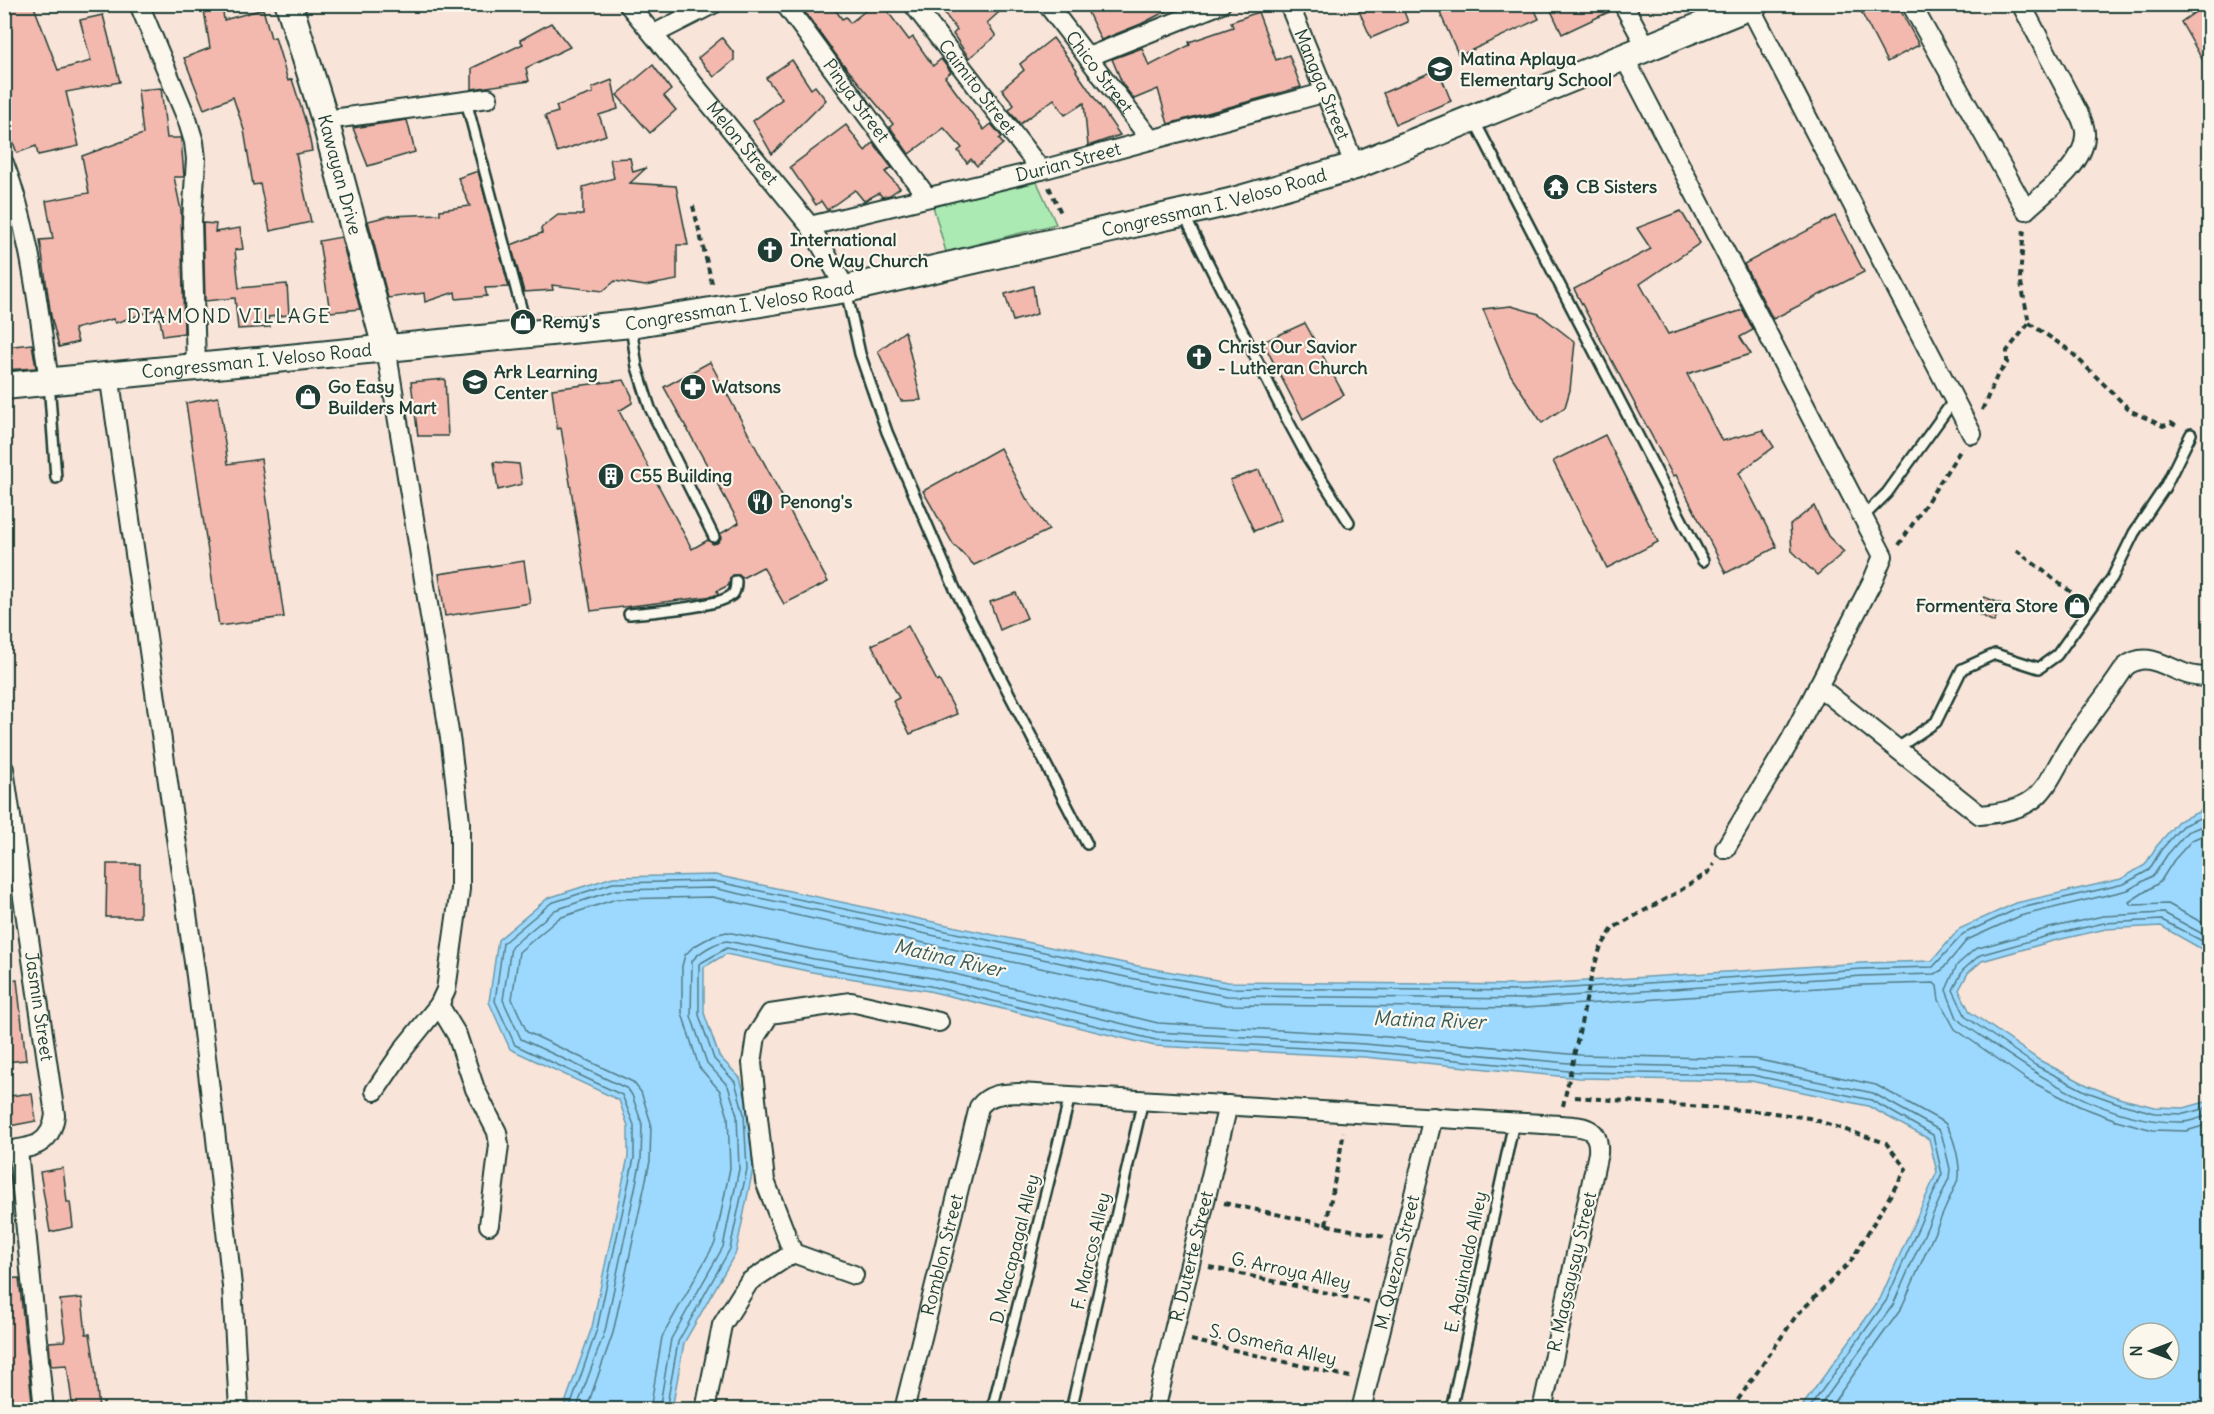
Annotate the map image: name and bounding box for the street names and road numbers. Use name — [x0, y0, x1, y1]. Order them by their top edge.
street label: Mangga Street — [1289, 25, 1355, 143]
street label: Chico Street — [1061, 26, 1138, 118]
street label: Caimito Street — [933, 35, 1022, 139]
street label: Pinya Street — [818, 54, 895, 147]
street label: Melon Street — [702, 96, 783, 189]
street label: Kawayan Drive — [313, 112, 367, 237]
street label: Durian Street — [1013, 137, 1123, 187]
street label: Congressman I. Veloso Road — [1099, 163, 1330, 242]
street label: Congressman I. Veloso Road — [623, 276, 856, 336]
street label: Congressman I. Veloso Road — [141, 338, 373, 383]
street label: Jasmin Street — [20, 950, 59, 1063]
street label: D. Macapagal Alley — [985, 1172, 1044, 1326]
street label: R. Duterte Street — [1165, 1189, 1218, 1324]
street label: E. Aguinaldo Alley — [1439, 1189, 1492, 1335]
street label: F. Marcos Alley — [1066, 1190, 1115, 1312]
street label: R. Magsaysay Street — [1542, 1190, 1601, 1354]
street label: Romblon Street — [916, 1192, 968, 1318]
street label: M. Quezon Street — [1369, 1193, 1424, 1332]
street label: G. Arroya Alley — [1229, 1247, 1353, 1294]
street label: S. Osmeña Alley — [1207, 1319, 1339, 1370]

